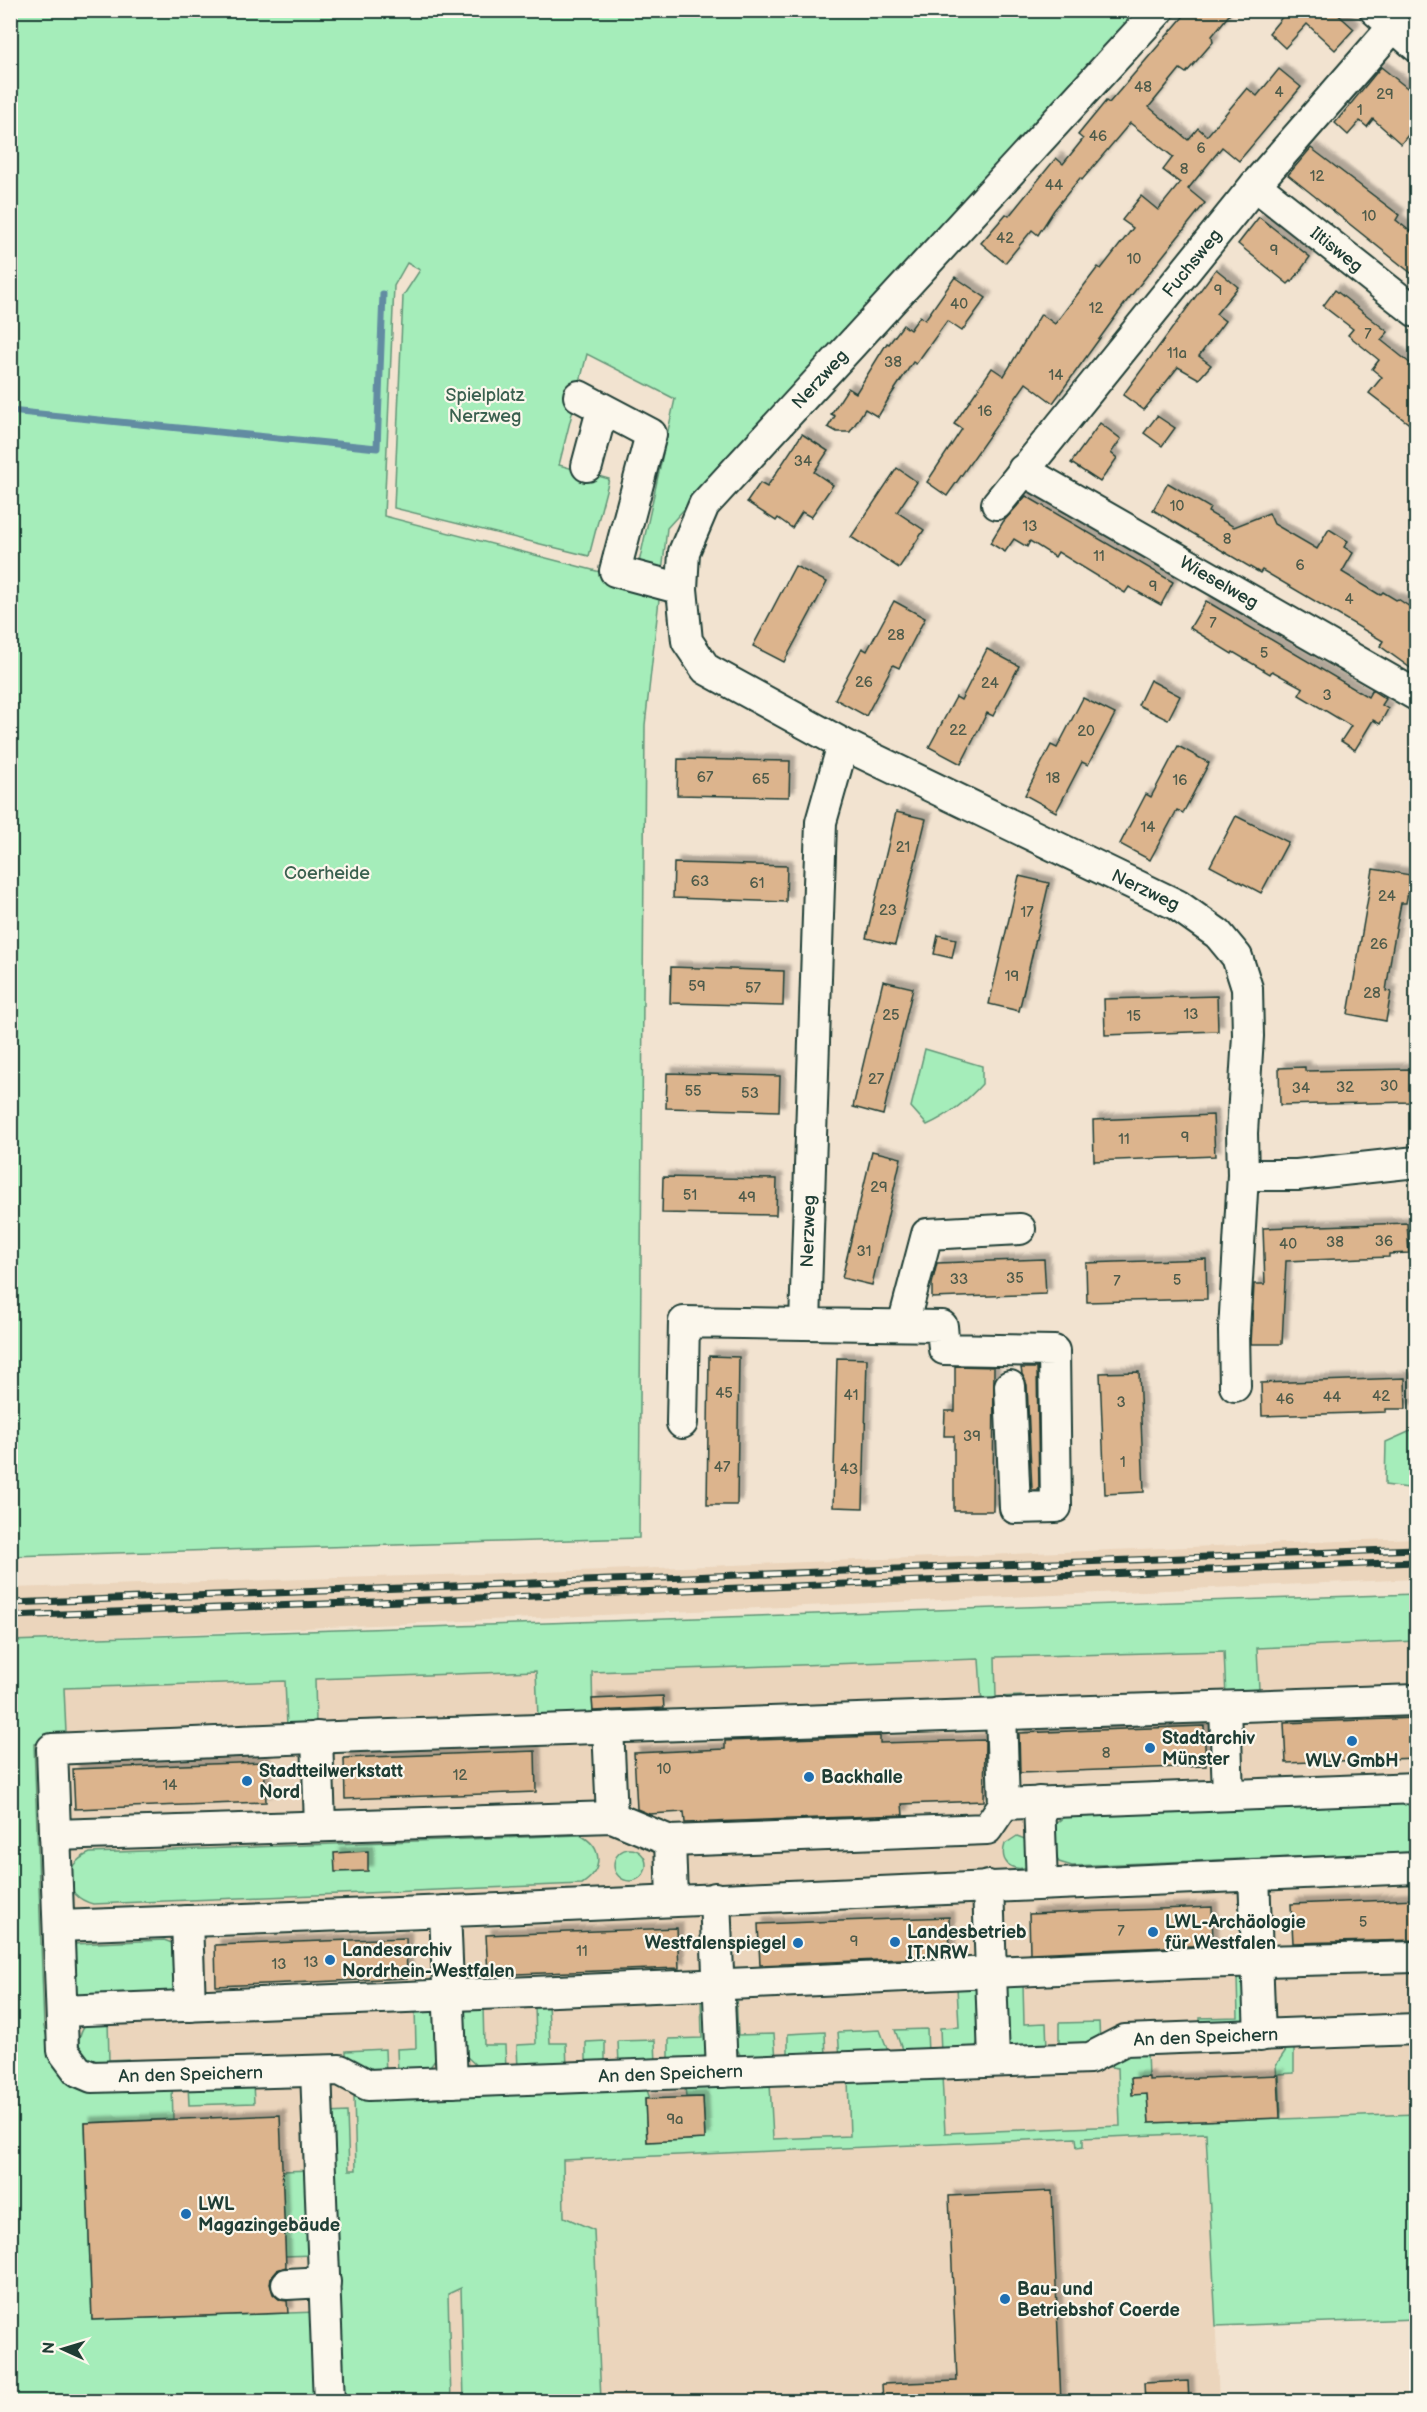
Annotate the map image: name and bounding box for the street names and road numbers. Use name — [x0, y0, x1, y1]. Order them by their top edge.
street label: Iltisweg — [1306, 223, 1367, 277]
street label: Fuchsweg — [1158, 225, 1226, 302]
street label: Nerzweg — [788, 346, 852, 413]
street label: Wieselweg — [1176, 552, 1262, 613]
street label: Nerzweg — [1108, 865, 1183, 916]
street label: Nerzweg — [797, 1195, 820, 1268]
street label: An den Speichern — [1133, 2024, 1279, 2051]
street label: An den Speichern — [598, 2061, 743, 2087]
street label: An den Speichern — [118, 2062, 263, 2087]

